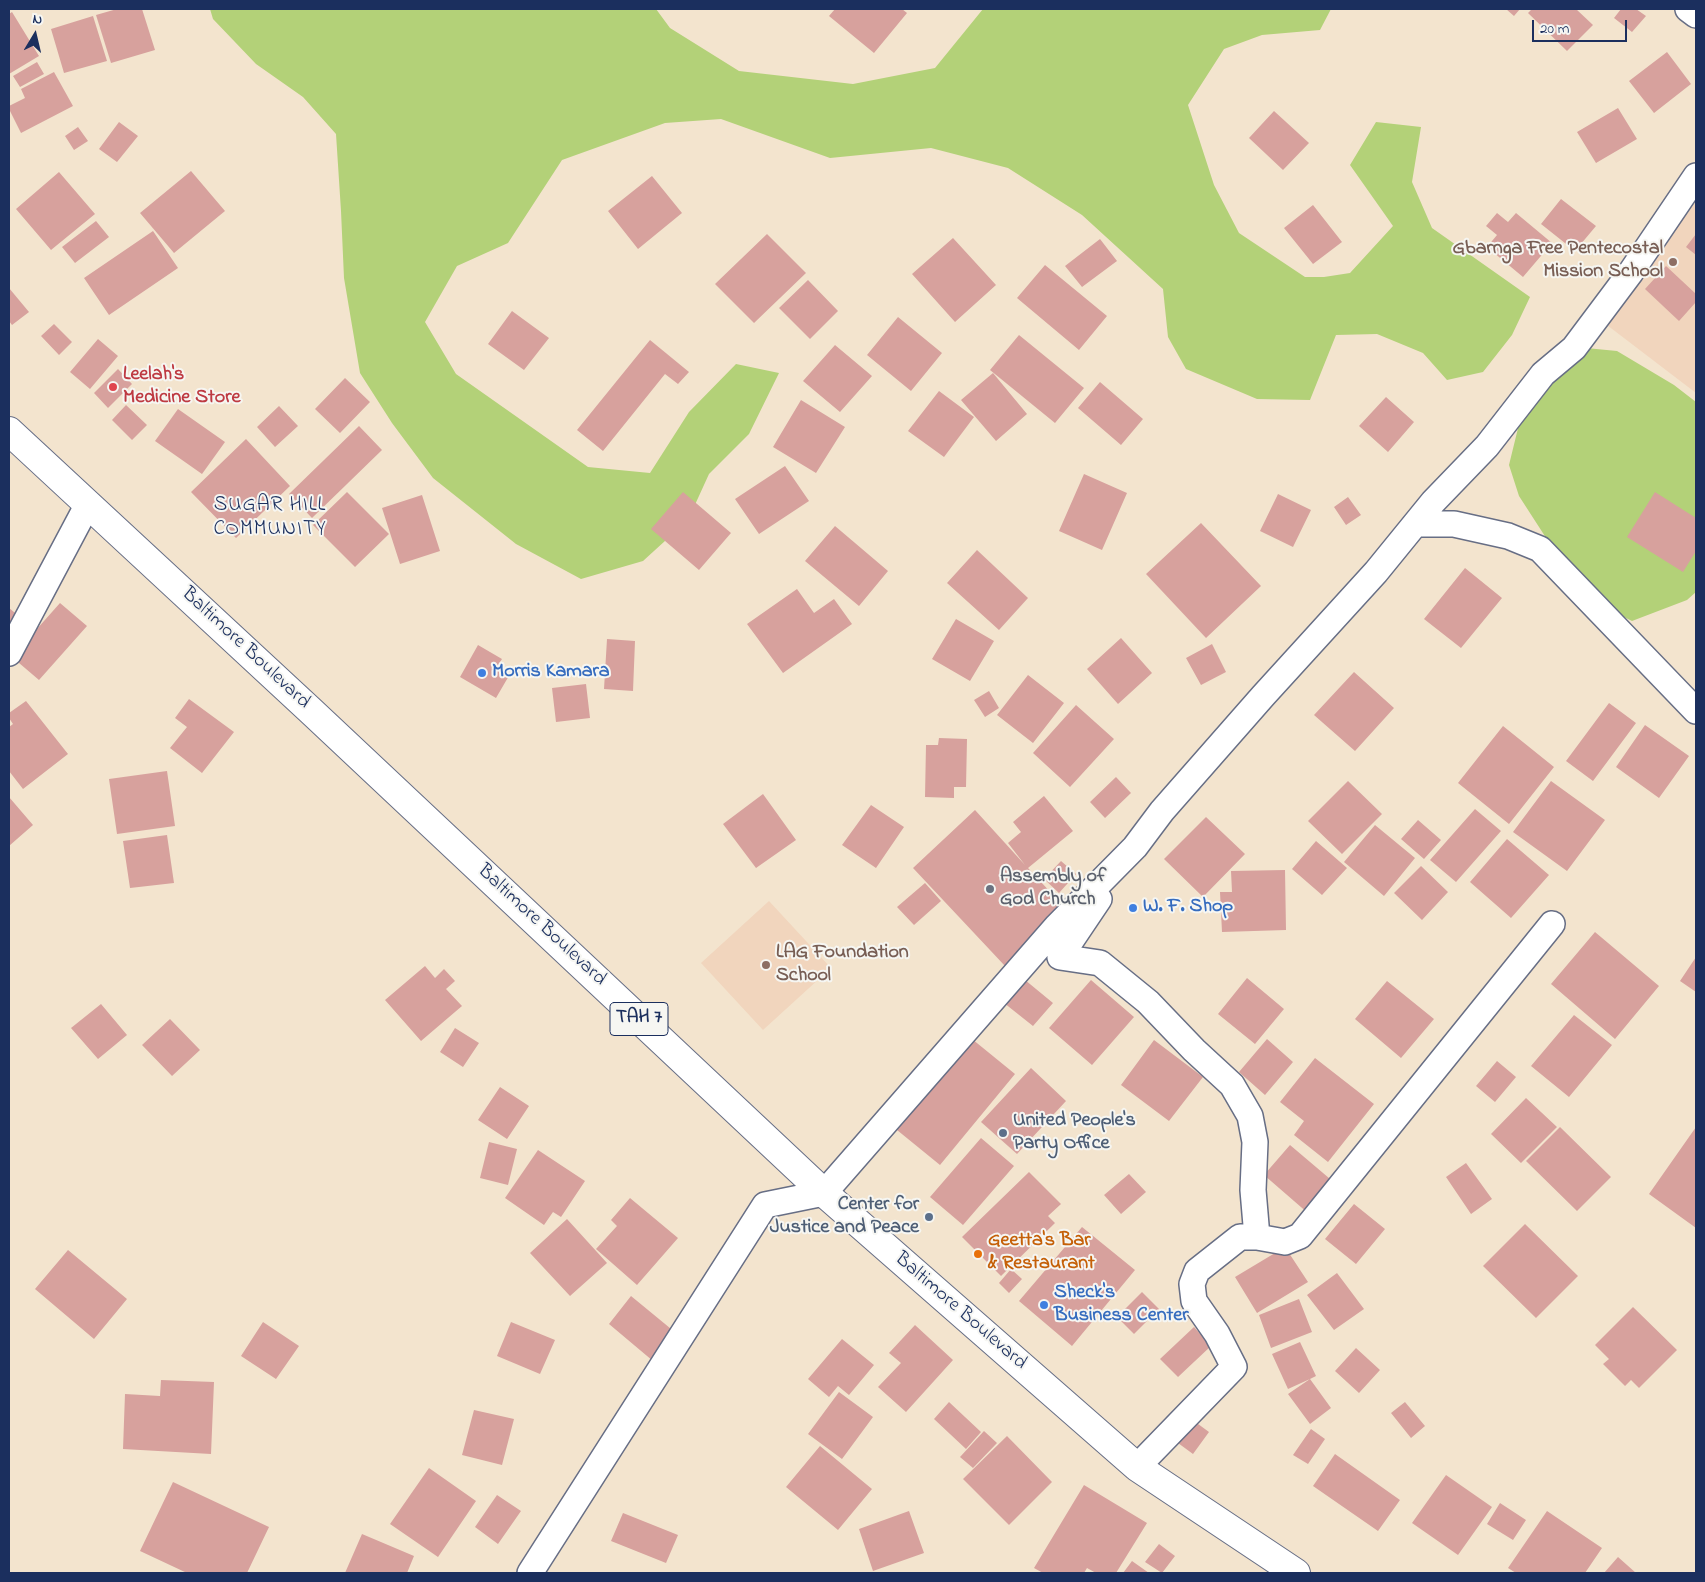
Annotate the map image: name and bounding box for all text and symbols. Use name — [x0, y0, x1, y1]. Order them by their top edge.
text: N — [31, 9, 44, 31]
north arrow — [10, 10, 60, 60]
scale bar — [1535, 10, 1630, 42]
text: 20 m — [1540, 18, 1569, 40]
place label: Gbarnga Free Pentecostal Mission School — [1453, 238, 1663, 285]
marker: Gbarnga Free Pentecostal Mission School — [1667, 256, 1679, 268]
place label: Leelah's Medicine Store — [123, 364, 240, 411]
marker: Leelah's Medicine Store — [107, 381, 119, 393]
district label: SUGAR HILL COMMUNITY — [212, 494, 328, 544]
street label: Baltimore Boulevard — [176, 583, 314, 715]
place label: Morris Kamara — [492, 661, 610, 685]
marker: Morris Kamara — [476, 667, 488, 679]
street label: Baltimore Boulevard — [472, 860, 610, 992]
place label: Assembly of God Church — [1000, 866, 1106, 913]
marker: Assembly of God Church — [984, 883, 996, 895]
place label: W. F. Shop — [1143, 896, 1233, 920]
marker: W. F. Shop — [1127, 902, 1139, 914]
place label: LAG Foundation School — [776, 942, 909, 989]
marker: LAG Foundation School — [760, 959, 772, 971]
road number: TAH 7 — [610, 1002, 668, 1036]
place label: United People's Party Office — [1013, 1110, 1136, 1157]
marker: United People's Party Office — [997, 1127, 1009, 1139]
place label: Center for Justice and Peace — [770, 1194, 919, 1241]
marker: Center for Justice and Peace — [923, 1211, 935, 1223]
place label: Geetta's Bar & Restaurant — [988, 1230, 1095, 1277]
street label: Baltimore Boulevard — [889, 1248, 1031, 1376]
marker: Geetta's Bar & Restaurant — [972, 1248, 984, 1260]
place label: Sheck's Business Center — [1054, 1282, 1188, 1329]
marker: Sheck's Business Center — [1038, 1299, 1050, 1311]

